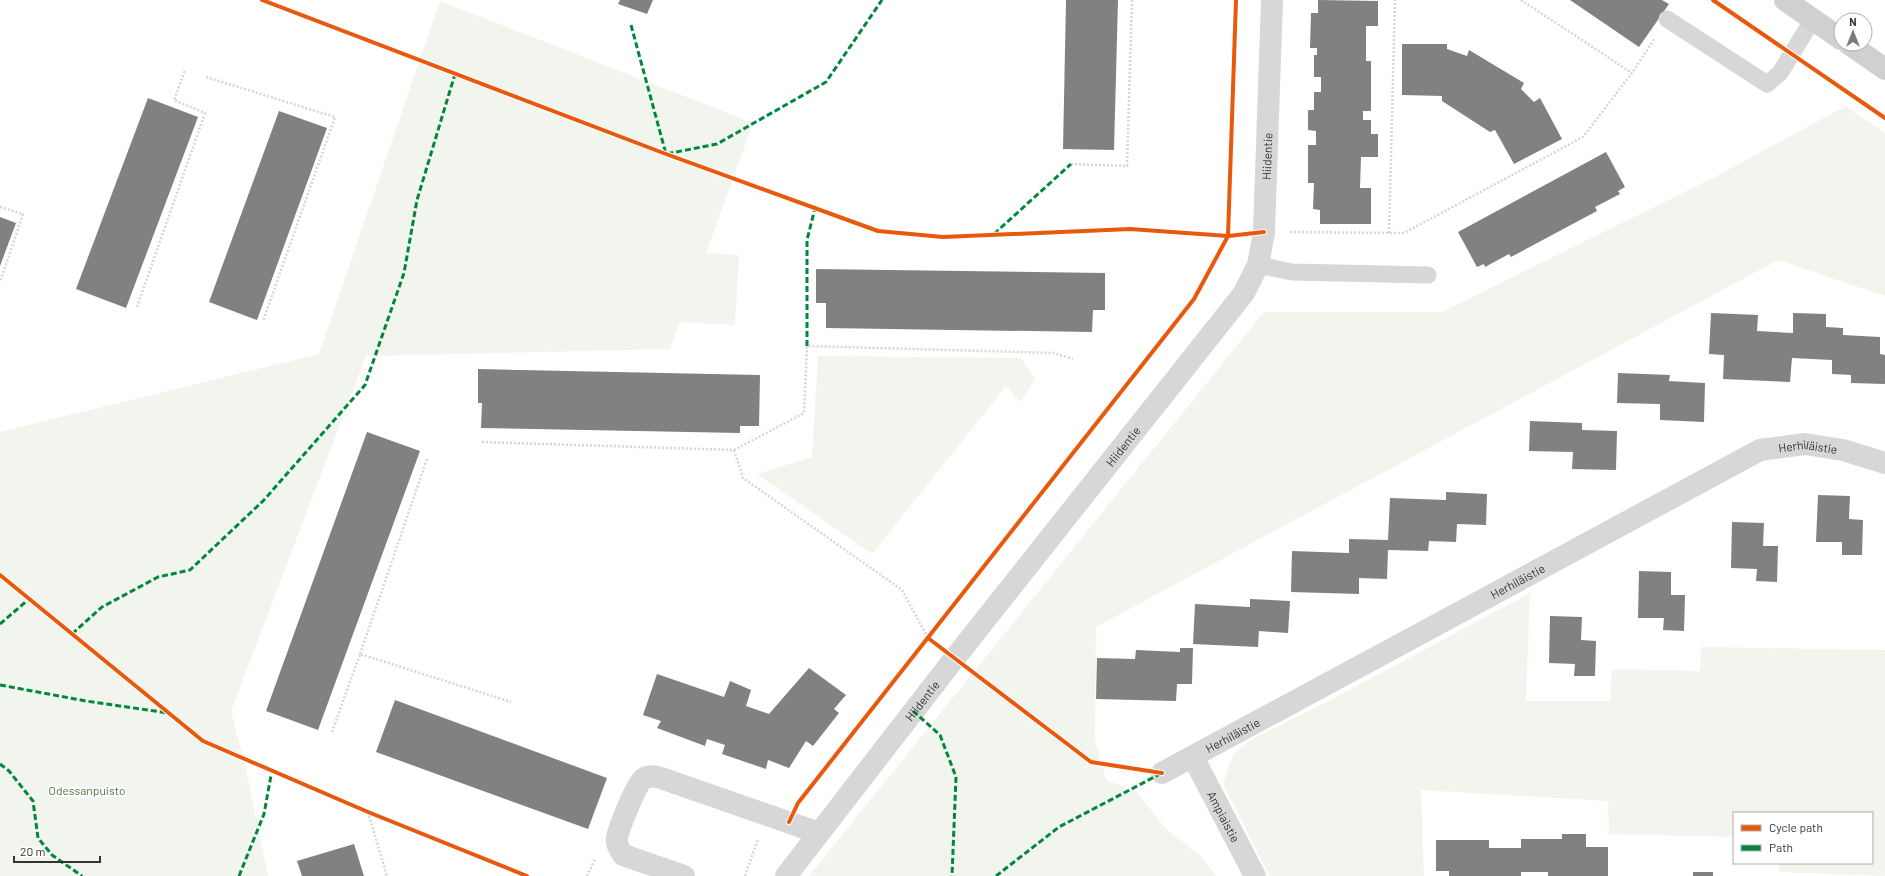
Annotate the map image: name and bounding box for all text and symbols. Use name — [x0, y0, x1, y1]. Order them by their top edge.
north arrow — [1833, 12, 1873, 52]
text: N — [1849, 15, 1857, 28]
street label: Hiidentie — [1259, 132, 1274, 180]
street label: Hiidentie — [1102, 423, 1143, 469]
street label: Herhiläistie — [1777, 437, 1839, 456]
street label: Herhiläistie — [1488, 561, 1547, 601]
street label: Hiidentie — [902, 677, 942, 723]
street label: Herhiläistie — [1203, 715, 1262, 755]
park label: Odessanpuisto — [49, 783, 125, 797]
street label: Ampiaistie — [1205, 788, 1243, 844]
legend — [1733, 812, 1873, 864]
text: Cycle path — [1769, 820, 1823, 834]
scale bar — [14, 838, 100, 864]
text: Path — [1769, 840, 1793, 854]
text: 20 m — [20, 844, 46, 858]

